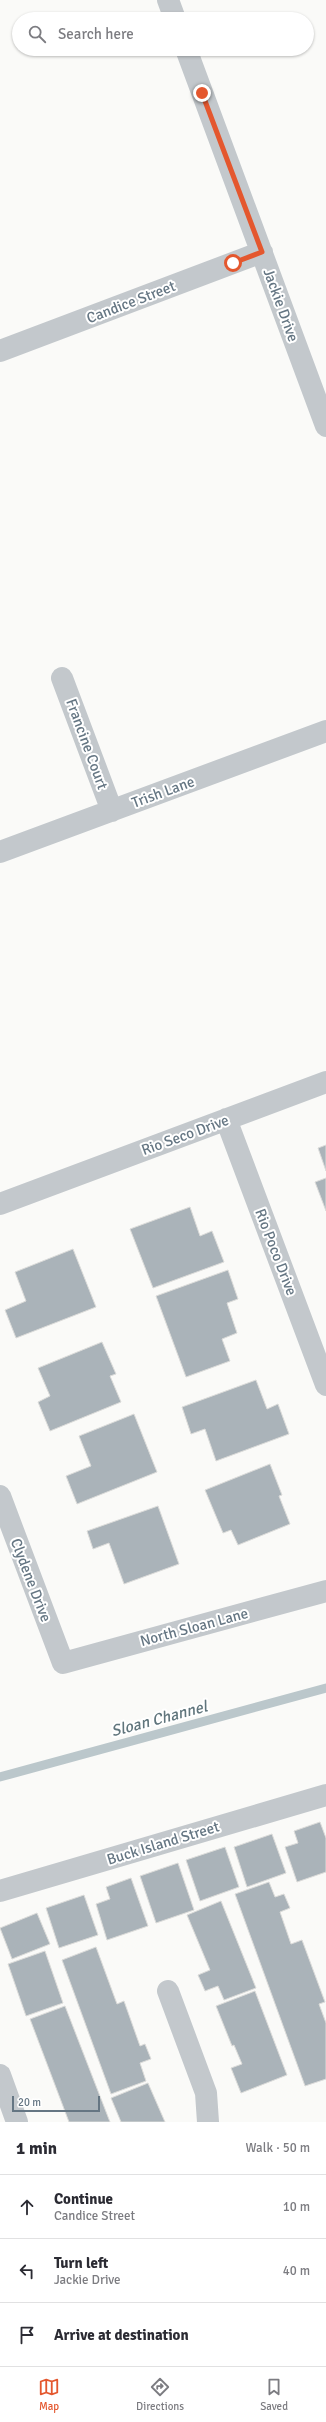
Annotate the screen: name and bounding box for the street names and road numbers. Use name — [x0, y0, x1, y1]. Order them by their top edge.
street label: Jackie Drive — [259, 266, 303, 344]
street label: Candice Street — [84, 277, 178, 327]
street label: Francine Court — [62, 696, 112, 792]
street label: Trish Lane — [129, 772, 197, 812]
street label: Rio Seco Drive — [139, 1111, 231, 1159]
street label: Rio Poco Drive — [251, 1206, 301, 1298]
street label: Clydene Drive — [7, 1536, 55, 1624]
street label: North Sloan Lane — [138, 1604, 250, 1650]
street label: Buck Island Street — [105, 1817, 221, 1869]

